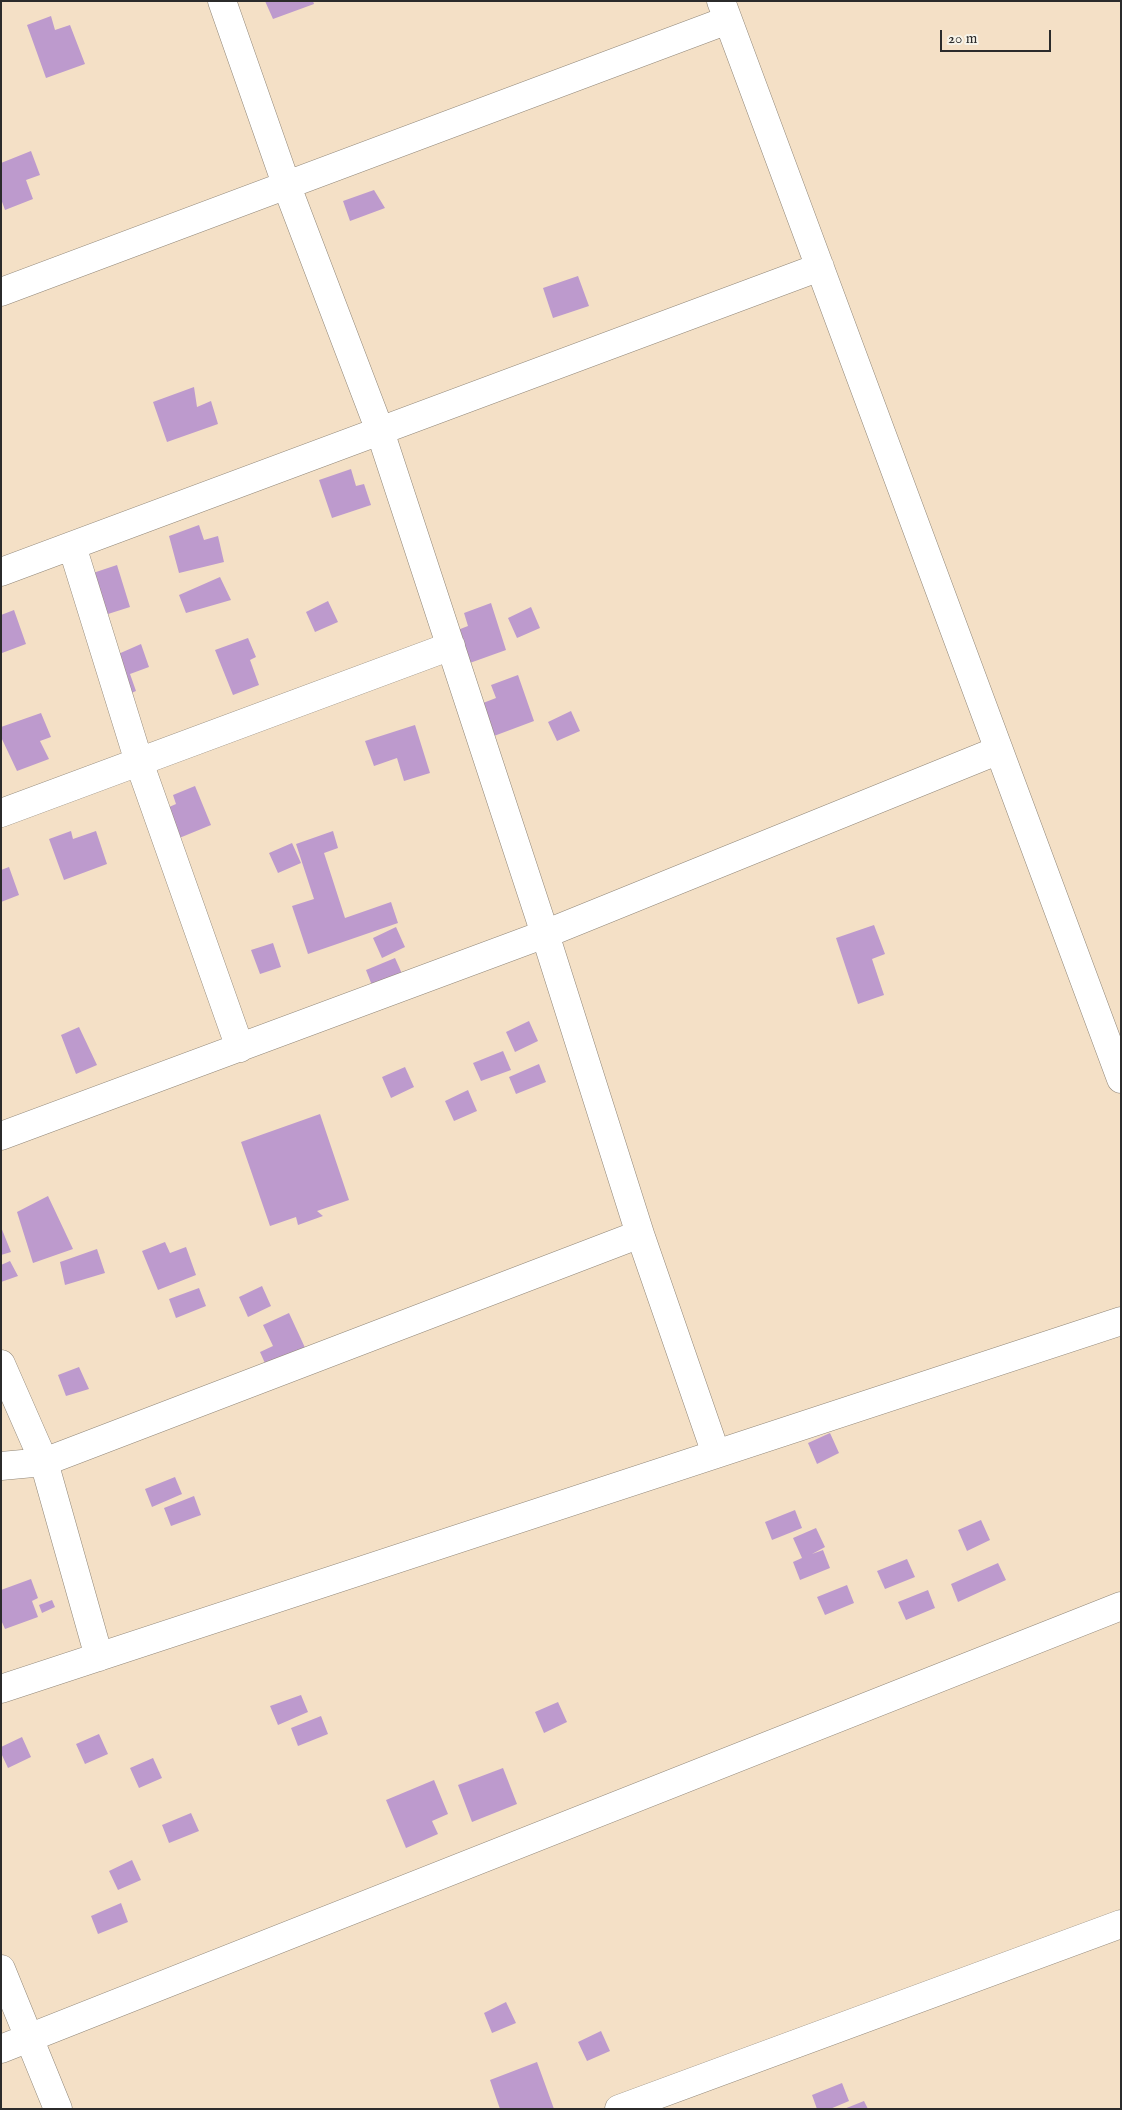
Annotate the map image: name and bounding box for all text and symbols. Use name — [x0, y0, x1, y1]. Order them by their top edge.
scale bar — [942, 20, 1053, 52]
text: 20 m — [948, 29, 977, 48]

